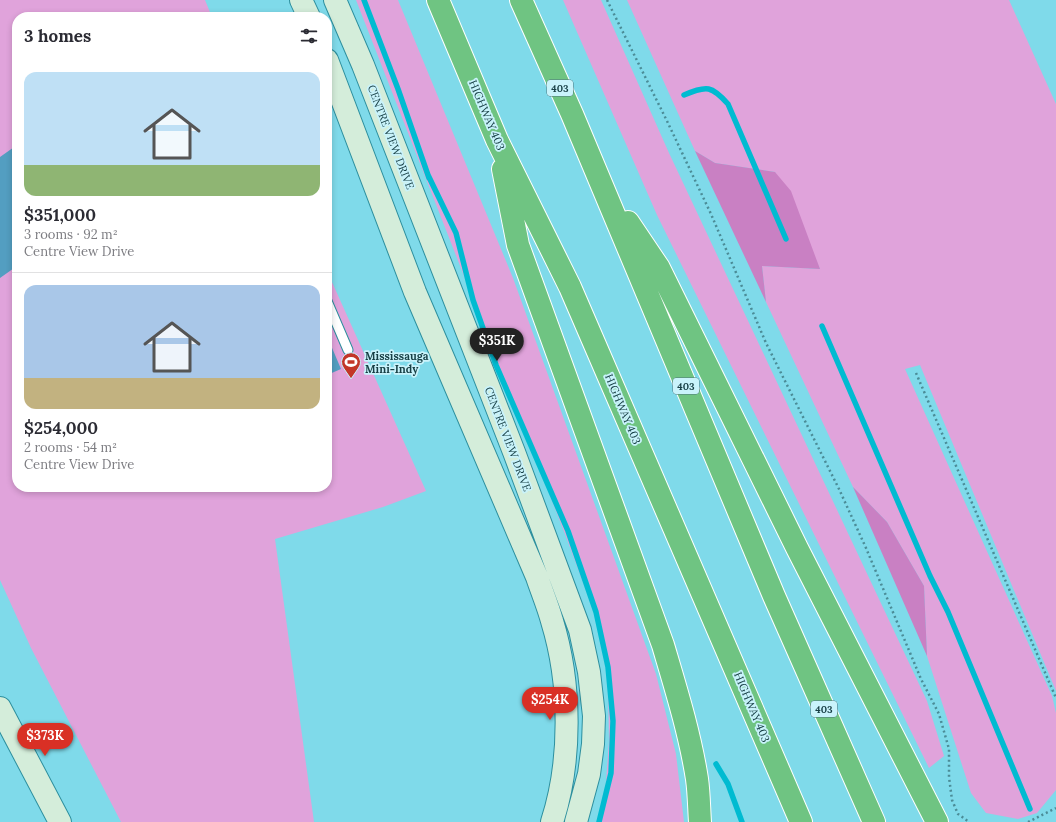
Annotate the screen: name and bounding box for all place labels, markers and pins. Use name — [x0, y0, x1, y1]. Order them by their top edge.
pin: $351K — [469, 328, 525, 362]
place label: Mississauga Mini-Indy — [365, 349, 429, 376]
sports icon: Mississauga Mini-Indy — [340, 351, 362, 379]
pin: $254K — [522, 687, 578, 721]
pin: $373K — [17, 723, 73, 757]

